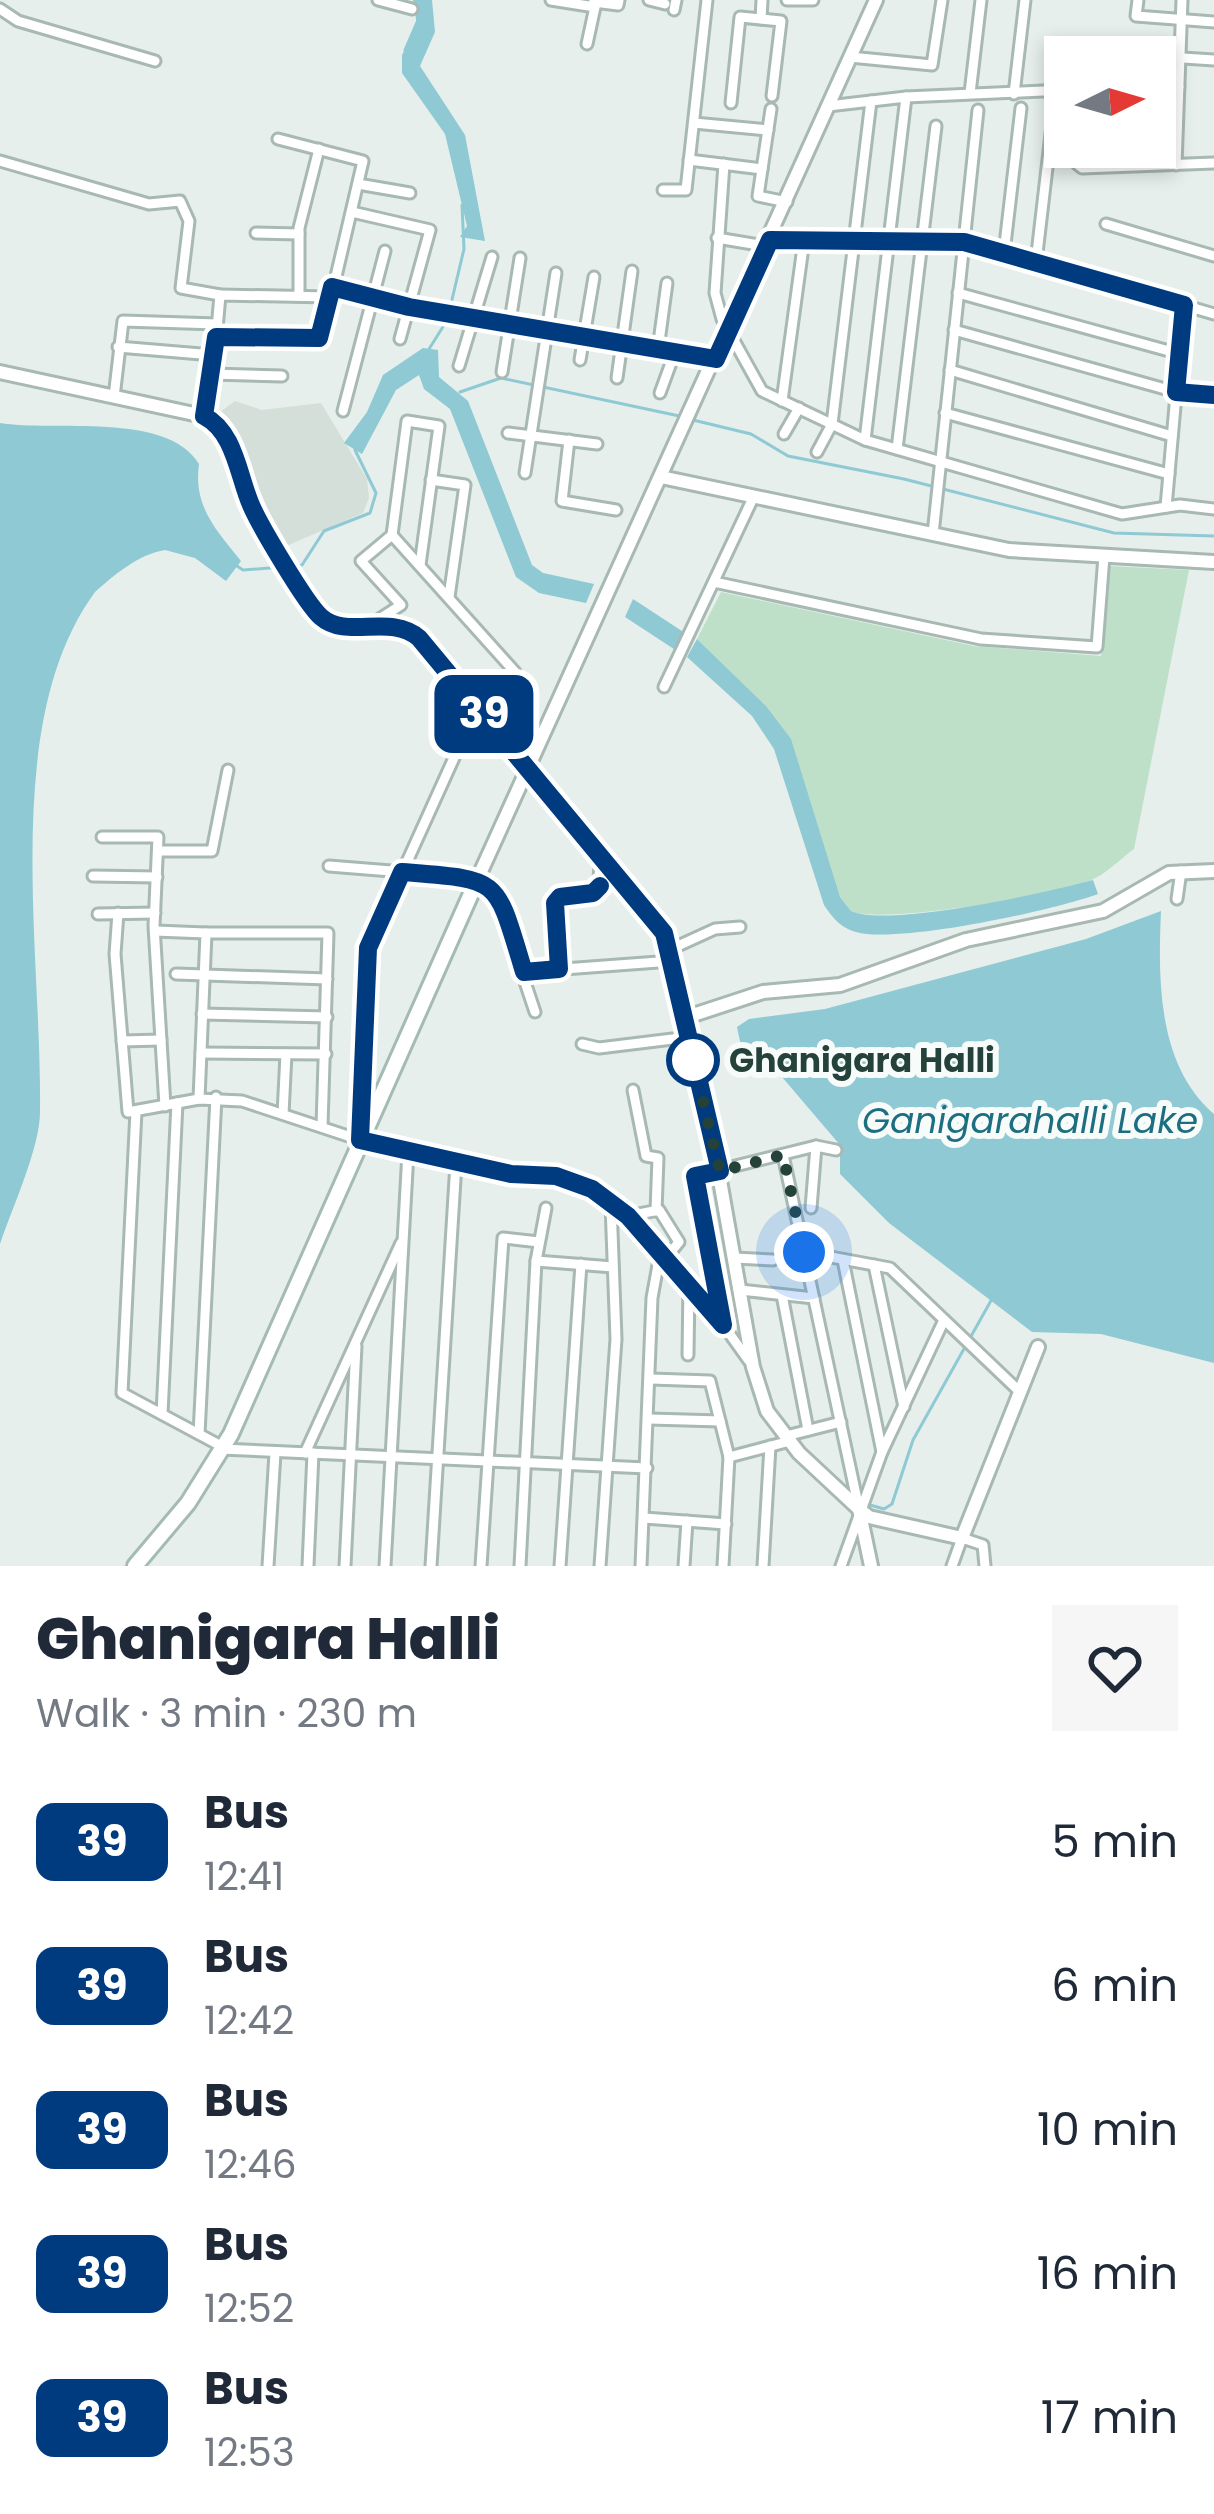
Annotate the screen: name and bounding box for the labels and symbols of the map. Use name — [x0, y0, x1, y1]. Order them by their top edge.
north arrow — [1044, 36, 1176, 168]
line badge: 39 — [430, 675, 538, 753]
marker: Ghanigara Halli — [668, 1035, 718, 1085]
place label: Ghanigara Halli — [729, 1037, 995, 1084]
water label: Ganigarahalli Lake — [862, 1095, 1198, 1146]
your location — [774, 1222, 834, 1282]

